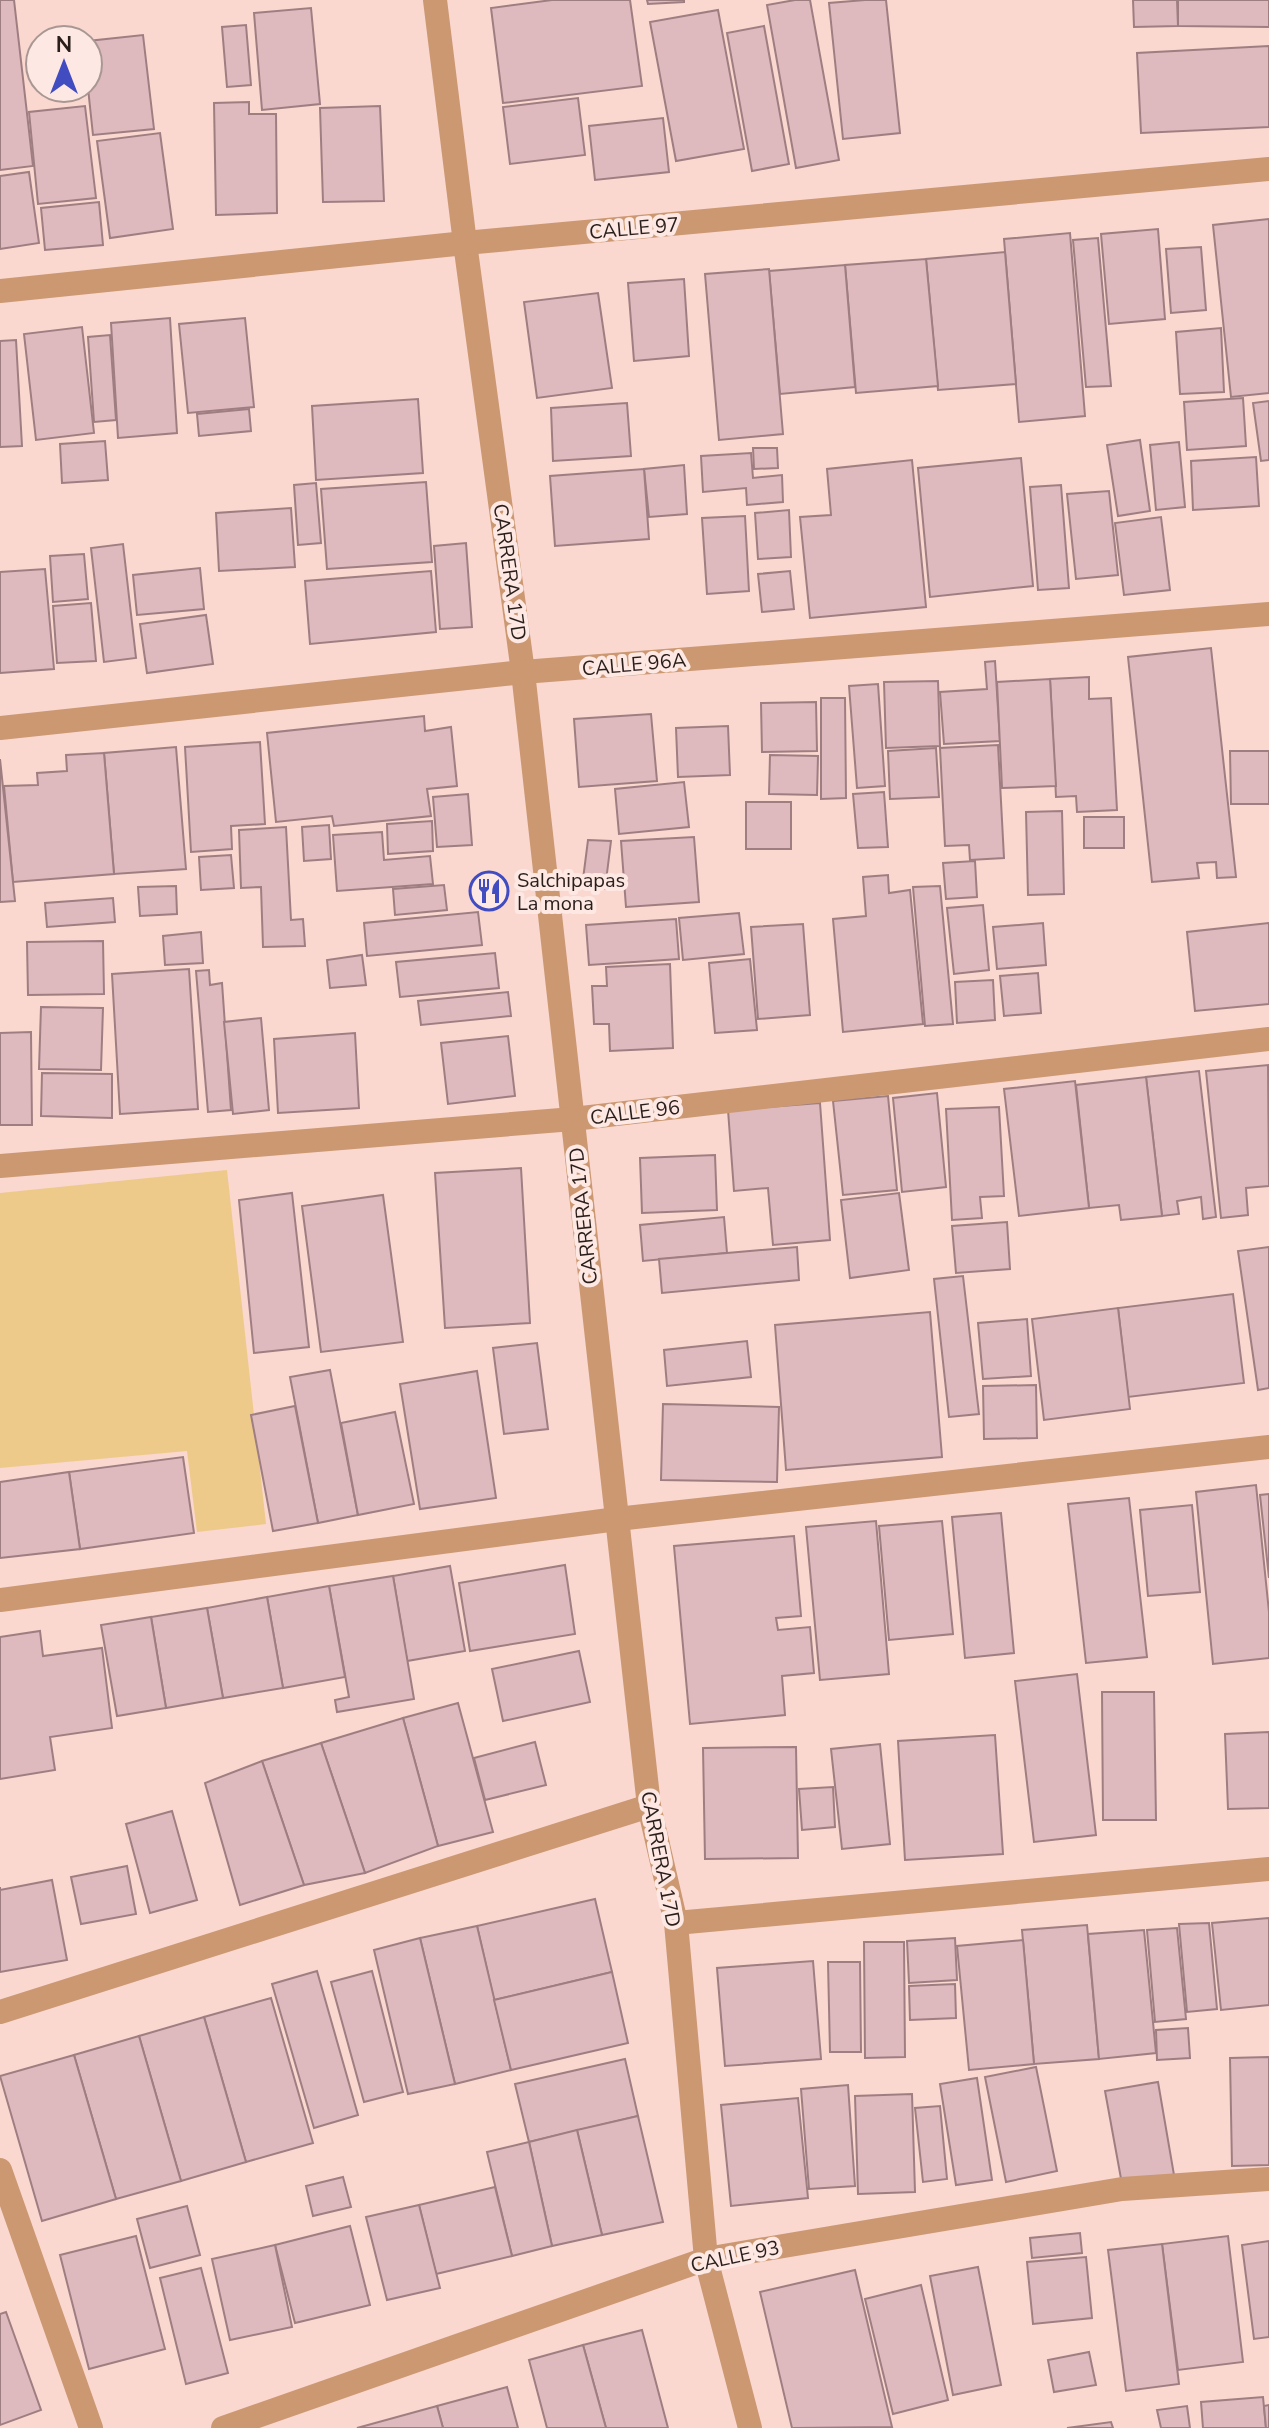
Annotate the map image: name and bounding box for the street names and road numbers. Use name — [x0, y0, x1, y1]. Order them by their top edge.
street label: CALLE 97 — [588, 211, 680, 246]
street label: CARRERA 17D — [487, 502, 532, 642]
street label: CALLE 96A — [581, 646, 688, 683]
street label: CALLE 96 — [589, 1094, 681, 1131]
street label: CARRERA 17D — [563, 1146, 604, 1286]
street label: CARRERA 17D — [634, 1789, 687, 1929]
street label: CALLE 93 — [688, 2234, 782, 2279]

